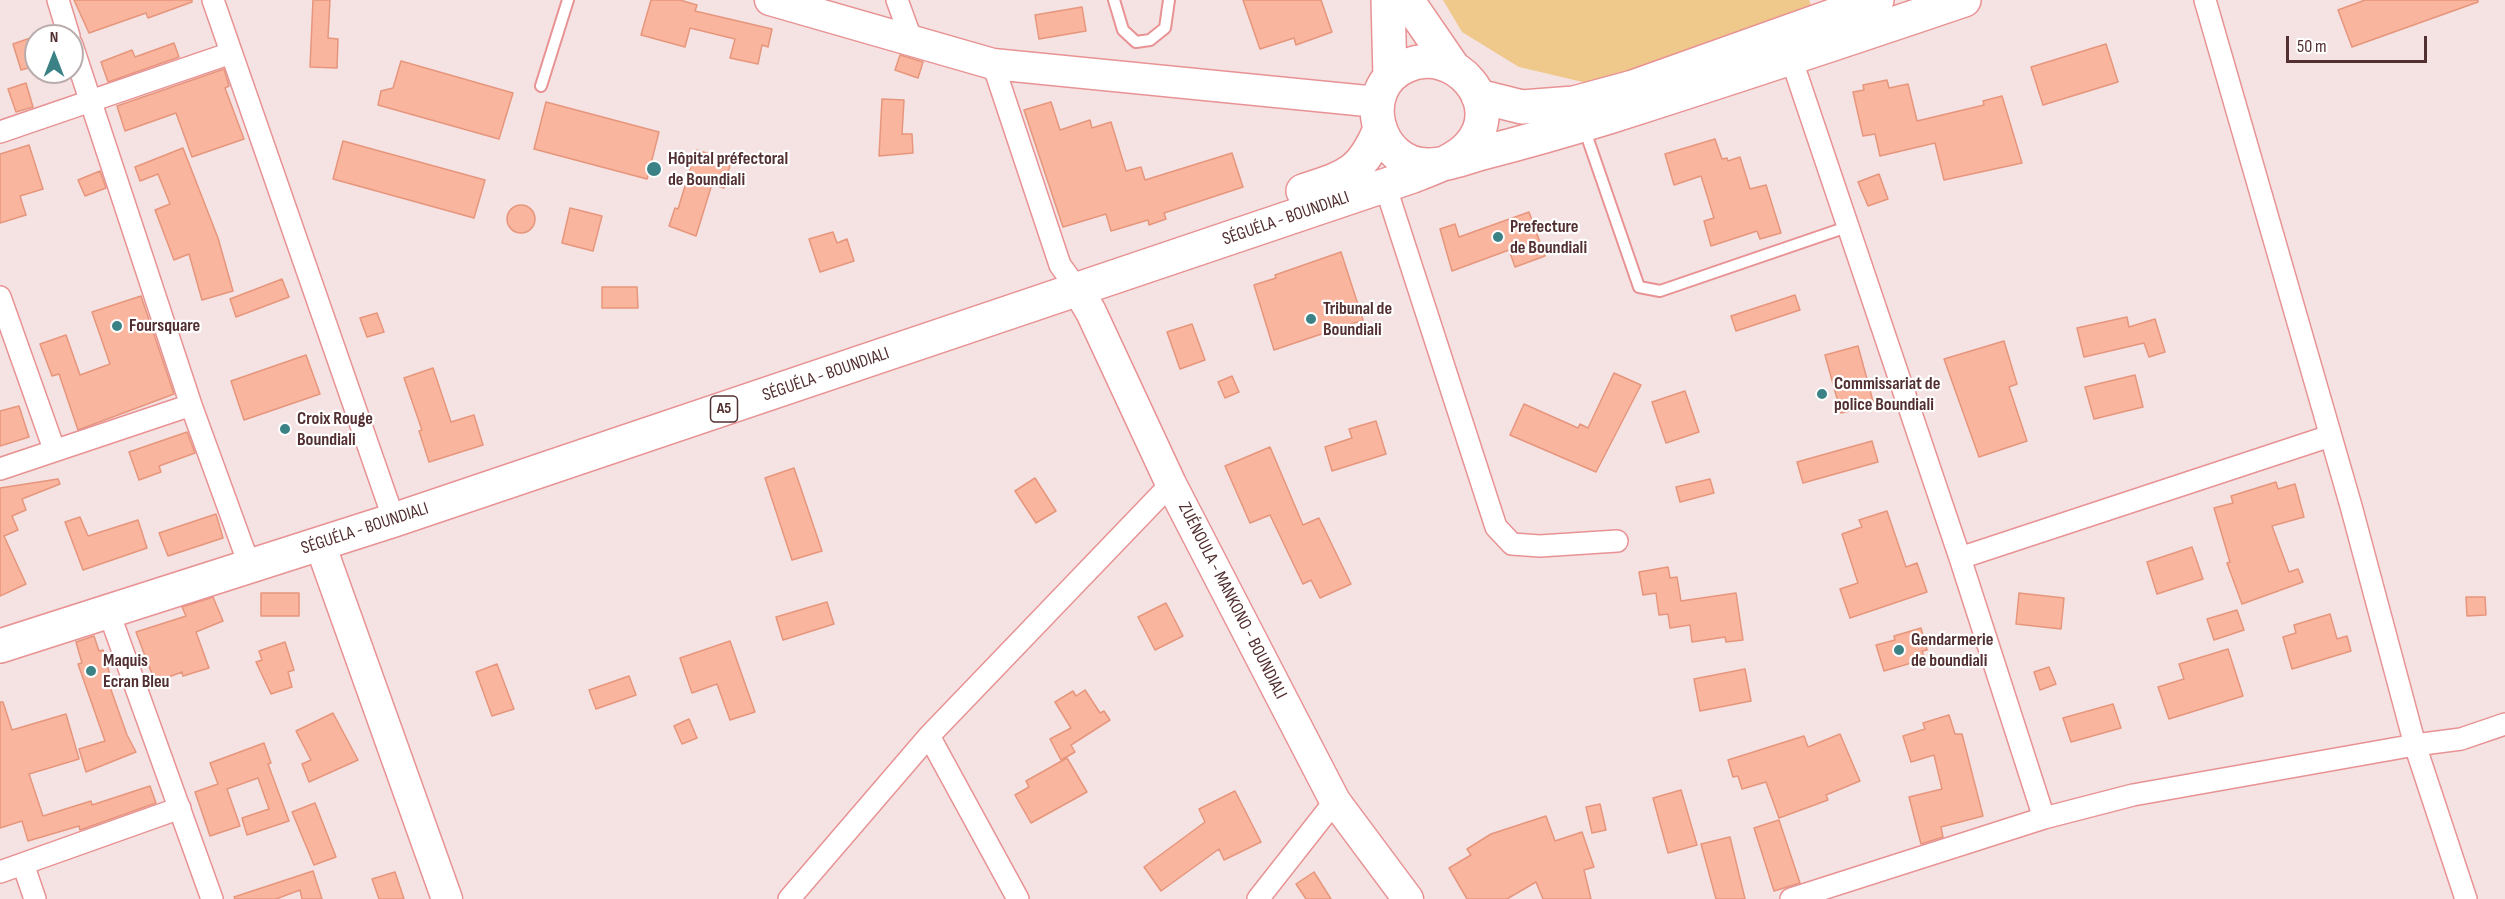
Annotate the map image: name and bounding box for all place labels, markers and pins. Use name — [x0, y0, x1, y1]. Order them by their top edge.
place label: Hôpital préfectoral de Boundiali — [668, 148, 788, 190]
marker: Hôpital préfectoral de Boundiali — [645, 160, 663, 178]
place label: Prefecture de Boundiali — [1510, 216, 1587, 258]
marker: Prefecture de Boundiali — [1491, 230, 1505, 244]
place label: Tribunal de Boundiali — [1323, 298, 1392, 340]
marker: Tribunal de Boundiali — [1304, 312, 1318, 326]
place label: Foursquare — [129, 315, 200, 337]
marker: Foursquare — [110, 319, 124, 333]
place label: Commissariat de police Boundiali — [1834, 373, 1940, 416]
marker: Commissariat de police Boundiali — [1815, 387, 1829, 401]
place label: Croix Rouge Boundiali — [297, 408, 373, 450]
marker: Croix Rouge Boundiali — [278, 422, 292, 436]
place label: Gendarmerie de boundiali — [1911, 629, 1993, 672]
marker: Gendarmerie de boundiali — [1892, 643, 1906, 657]
place label: Maquis Ecran Bleu — [103, 650, 169, 692]
marker: Maquis Ecran Bleu — [84, 664, 98, 678]

